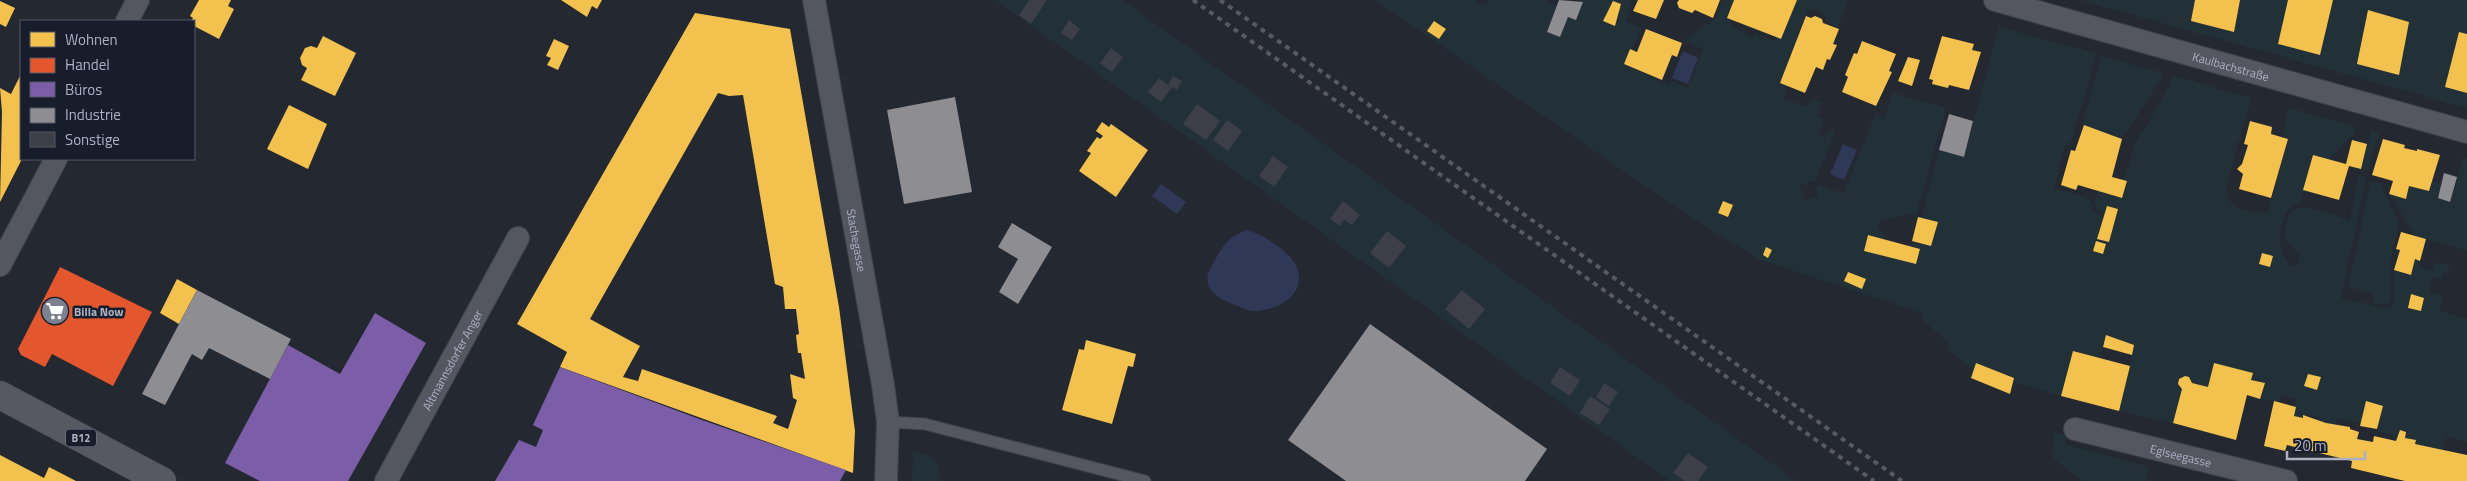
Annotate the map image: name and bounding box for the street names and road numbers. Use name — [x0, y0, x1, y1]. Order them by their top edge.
street label: Kaulbachstraße — [2190, 46, 2272, 86]
street label: Stachegasse — [842, 207, 872, 273]
street label: Altmannsdorfer Anger — [417, 306, 487, 414]
road number: B12 — [66, 429, 96, 446]
street label: Eglseegasse — [2148, 438, 2213, 472]

